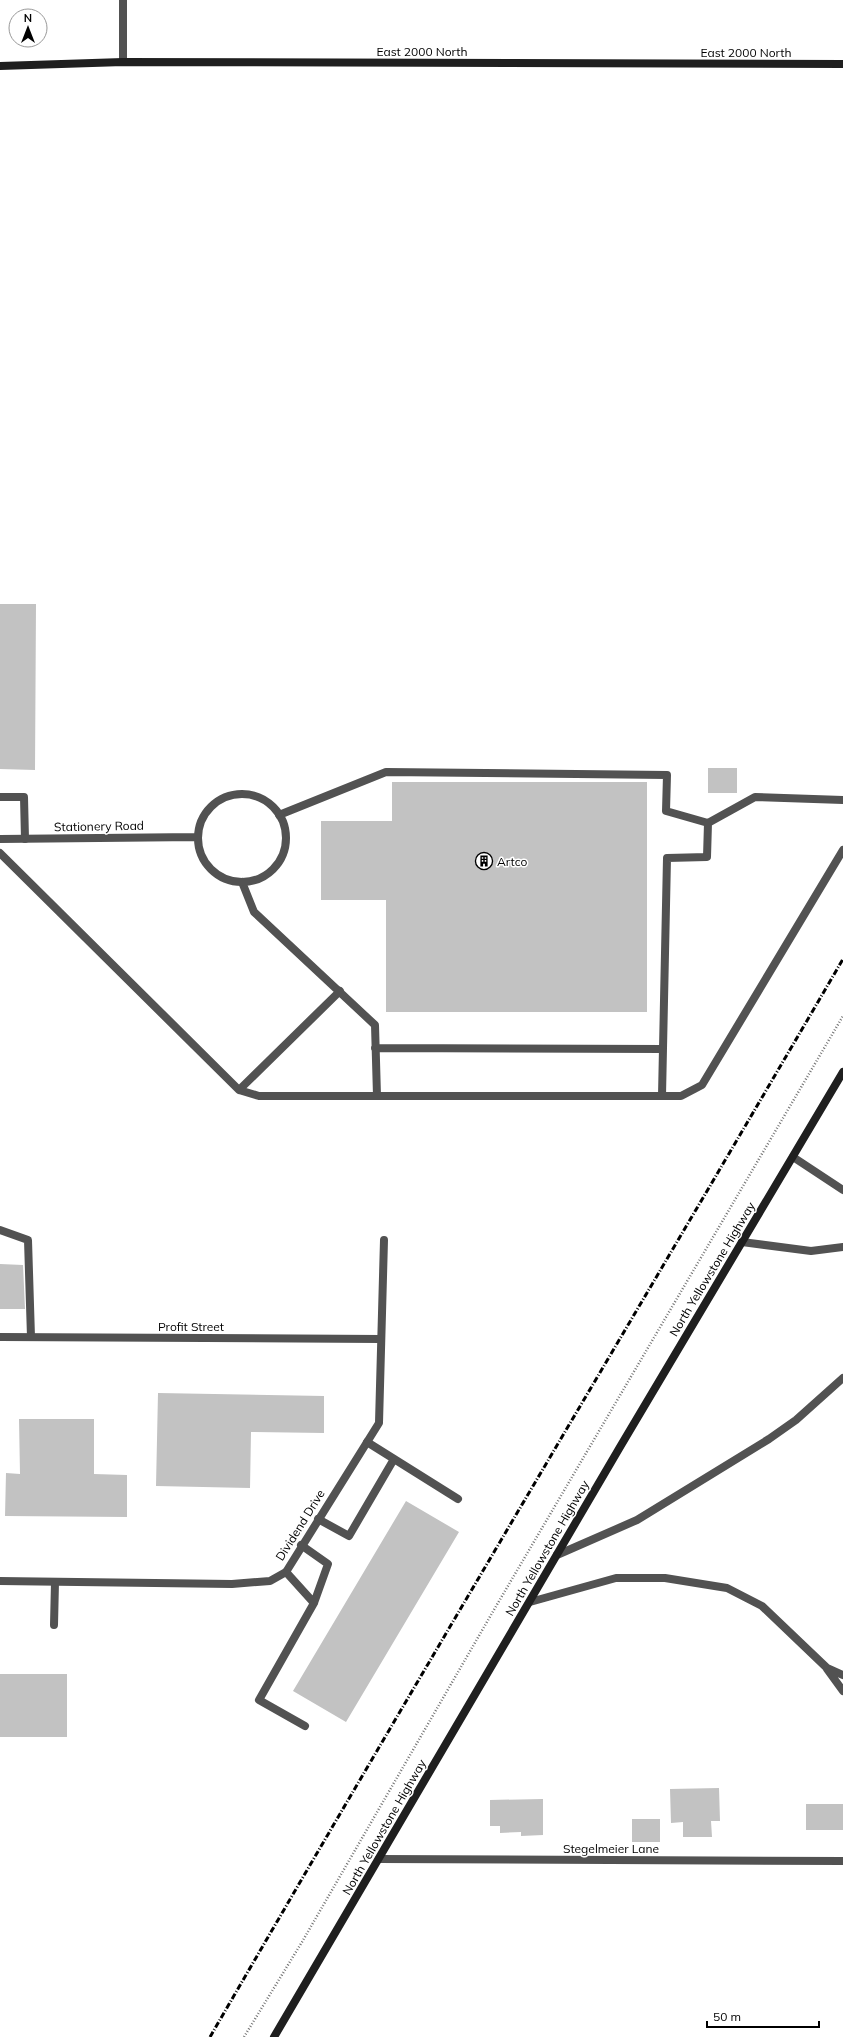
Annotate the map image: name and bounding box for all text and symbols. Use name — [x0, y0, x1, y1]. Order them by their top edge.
north arrow — [8, 8, 48, 48]
text: N — [24, 11, 32, 25]
street label: East 2000 North — [376, 44, 468, 59]
street label: East 2000 North — [700, 45, 792, 60]
street label: Stationery Road — [54, 818, 144, 834]
building icon: Artco — [474, 851, 494, 871]
place label: Artco — [497, 854, 527, 869]
street label: North Yellowstone Highway — [666, 1199, 758, 1339]
street label: Profit Street — [158, 1319, 224, 1334]
street label: North Yellowstone Highway — [502, 1477, 592, 1619]
street label: Dividend Drive — [272, 1487, 328, 1563]
street label: North Yellowstone Highway — [339, 1756, 429, 1898]
street label: Stegelmeier Lane — [563, 1841, 659, 1856]
scale bar — [707, 2003, 819, 2029]
text: 50 m — [713, 2009, 741, 2024]

